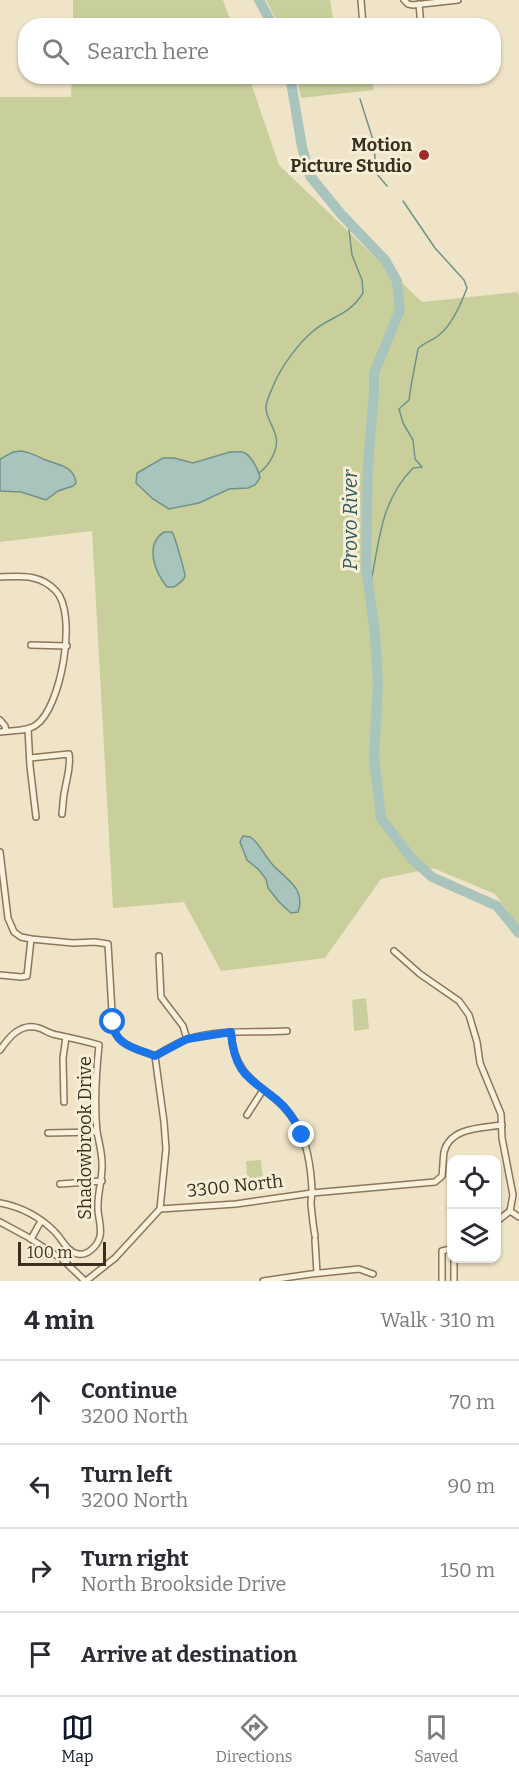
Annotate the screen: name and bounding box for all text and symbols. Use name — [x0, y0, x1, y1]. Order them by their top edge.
search box — [18, 18, 501, 84]
icon: search — [39, 35, 72, 68]
text: Search here — [87, 38, 209, 65]
place label: Motion Picture Studio — [290, 134, 412, 177]
marker: Motion Picture Studio — [417, 148, 431, 162]
water label: Provo River — [338, 469, 362, 570]
route start — [99, 1008, 125, 1034]
street label: Shadowbrook Drive — [74, 1056, 96, 1220]
route end — [288, 1121, 314, 1147]
map controls — [447, 1155, 501, 1263]
button: locate — [447, 1155, 501, 1209]
street label: 3300 North — [186, 1170, 284, 1202]
button: layers — [447, 1209, 501, 1263]
scale bar — [18, 1239, 106, 1266]
text: 100 m — [27, 1243, 72, 1262]
text: 4 min — [24, 1305, 94, 1336]
text: Walk · 310 m — [381, 1308, 495, 1332]
text: Continue — [81, 1377, 177, 1404]
icon: ahead — [24, 1386, 57, 1419]
text: 70 m — [449, 1390, 495, 1414]
text: 3200 North — [81, 1404, 188, 1428]
text: Turn left — [81, 1461, 173, 1488]
icon: left — [24, 1470, 57, 1503]
text: 90 m — [447, 1474, 495, 1498]
text: 3200 North — [81, 1488, 188, 1512]
text: Turn right — [81, 1545, 189, 1572]
icon: right — [24, 1554, 57, 1587]
text: 150 m — [440, 1558, 495, 1582]
text: North Brookside Drive — [81, 1572, 287, 1596]
icon: arrive — [24, 1638, 57, 1671]
text: Arrive at destination — [81, 1641, 297, 1668]
tab: Map — [61, 1711, 94, 1766]
tab: Directions — [216, 1711, 293, 1766]
tab: Saved — [414, 1711, 458, 1766]

